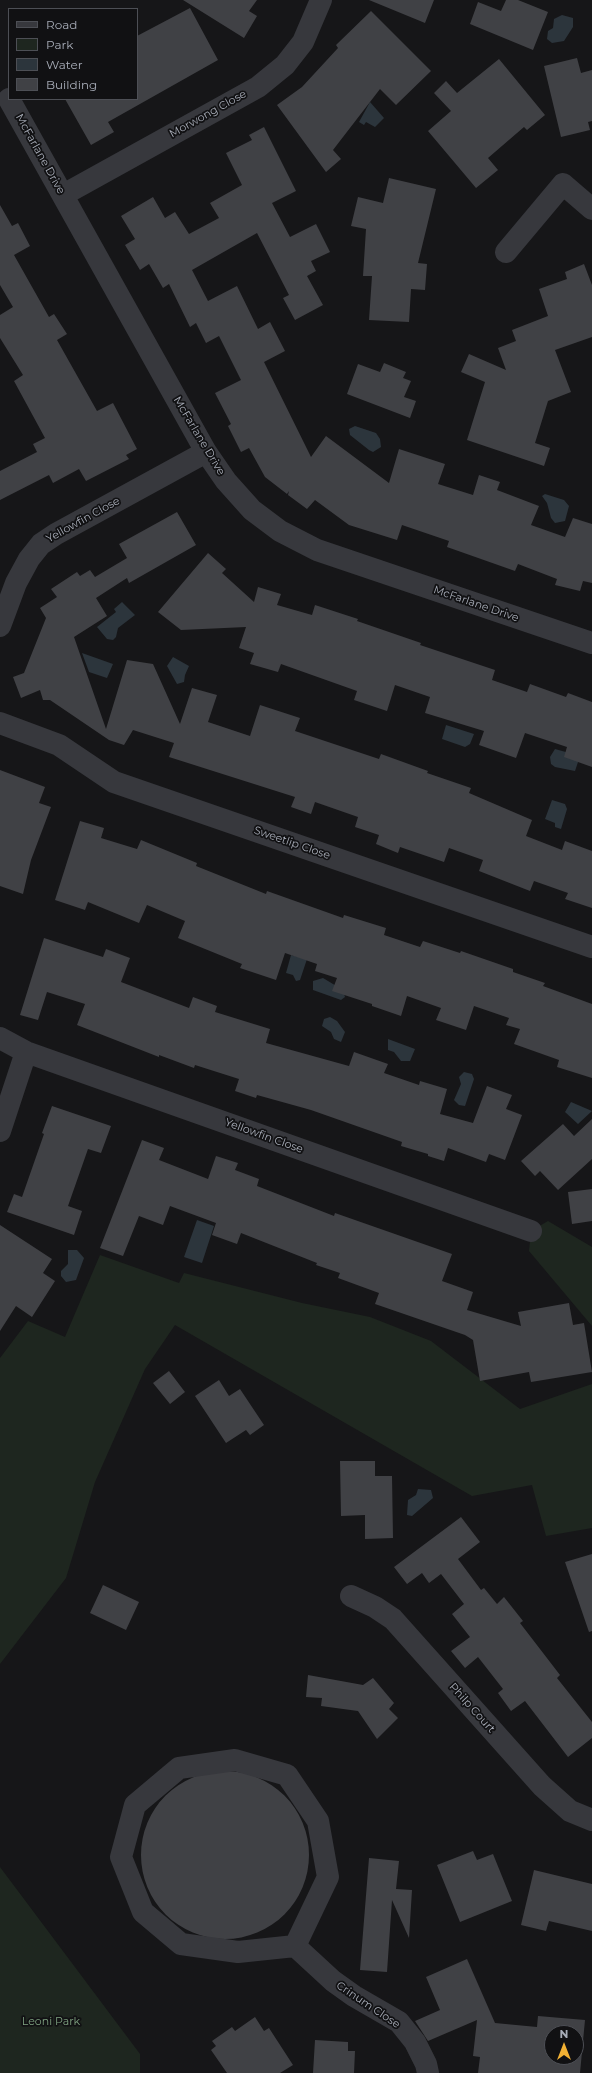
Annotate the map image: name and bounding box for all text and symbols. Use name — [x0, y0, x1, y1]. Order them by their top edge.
legend — [8, 8, 138, 100]
text: Road — [46, 17, 77, 32]
text: Park — [46, 37, 73, 52]
text: Water — [46, 57, 82, 72]
text: Building — [46, 77, 97, 92]
street label: Morwong Close — [167, 87, 249, 141]
street label: McFarlane Drive — [13, 112, 67, 196]
street label: McFarlane Drive — [170, 394, 228, 478]
street label: Yellowfin Close — [44, 494, 122, 546]
street label: McFarlane Drive — [432, 583, 520, 625]
street label: Sweetlip Close — [252, 824, 332, 862]
street label: Yellowfin Close — [223, 1116, 305, 1156]
street label: Philp Court — [446, 1680, 498, 1736]
street label: Crinum Close — [334, 1979, 402, 2031]
park label: Leoni Park — [22, 2015, 80, 2029]
north arrow — [544, 2025, 584, 2065]
text: N — [560, 2027, 568, 2041]

